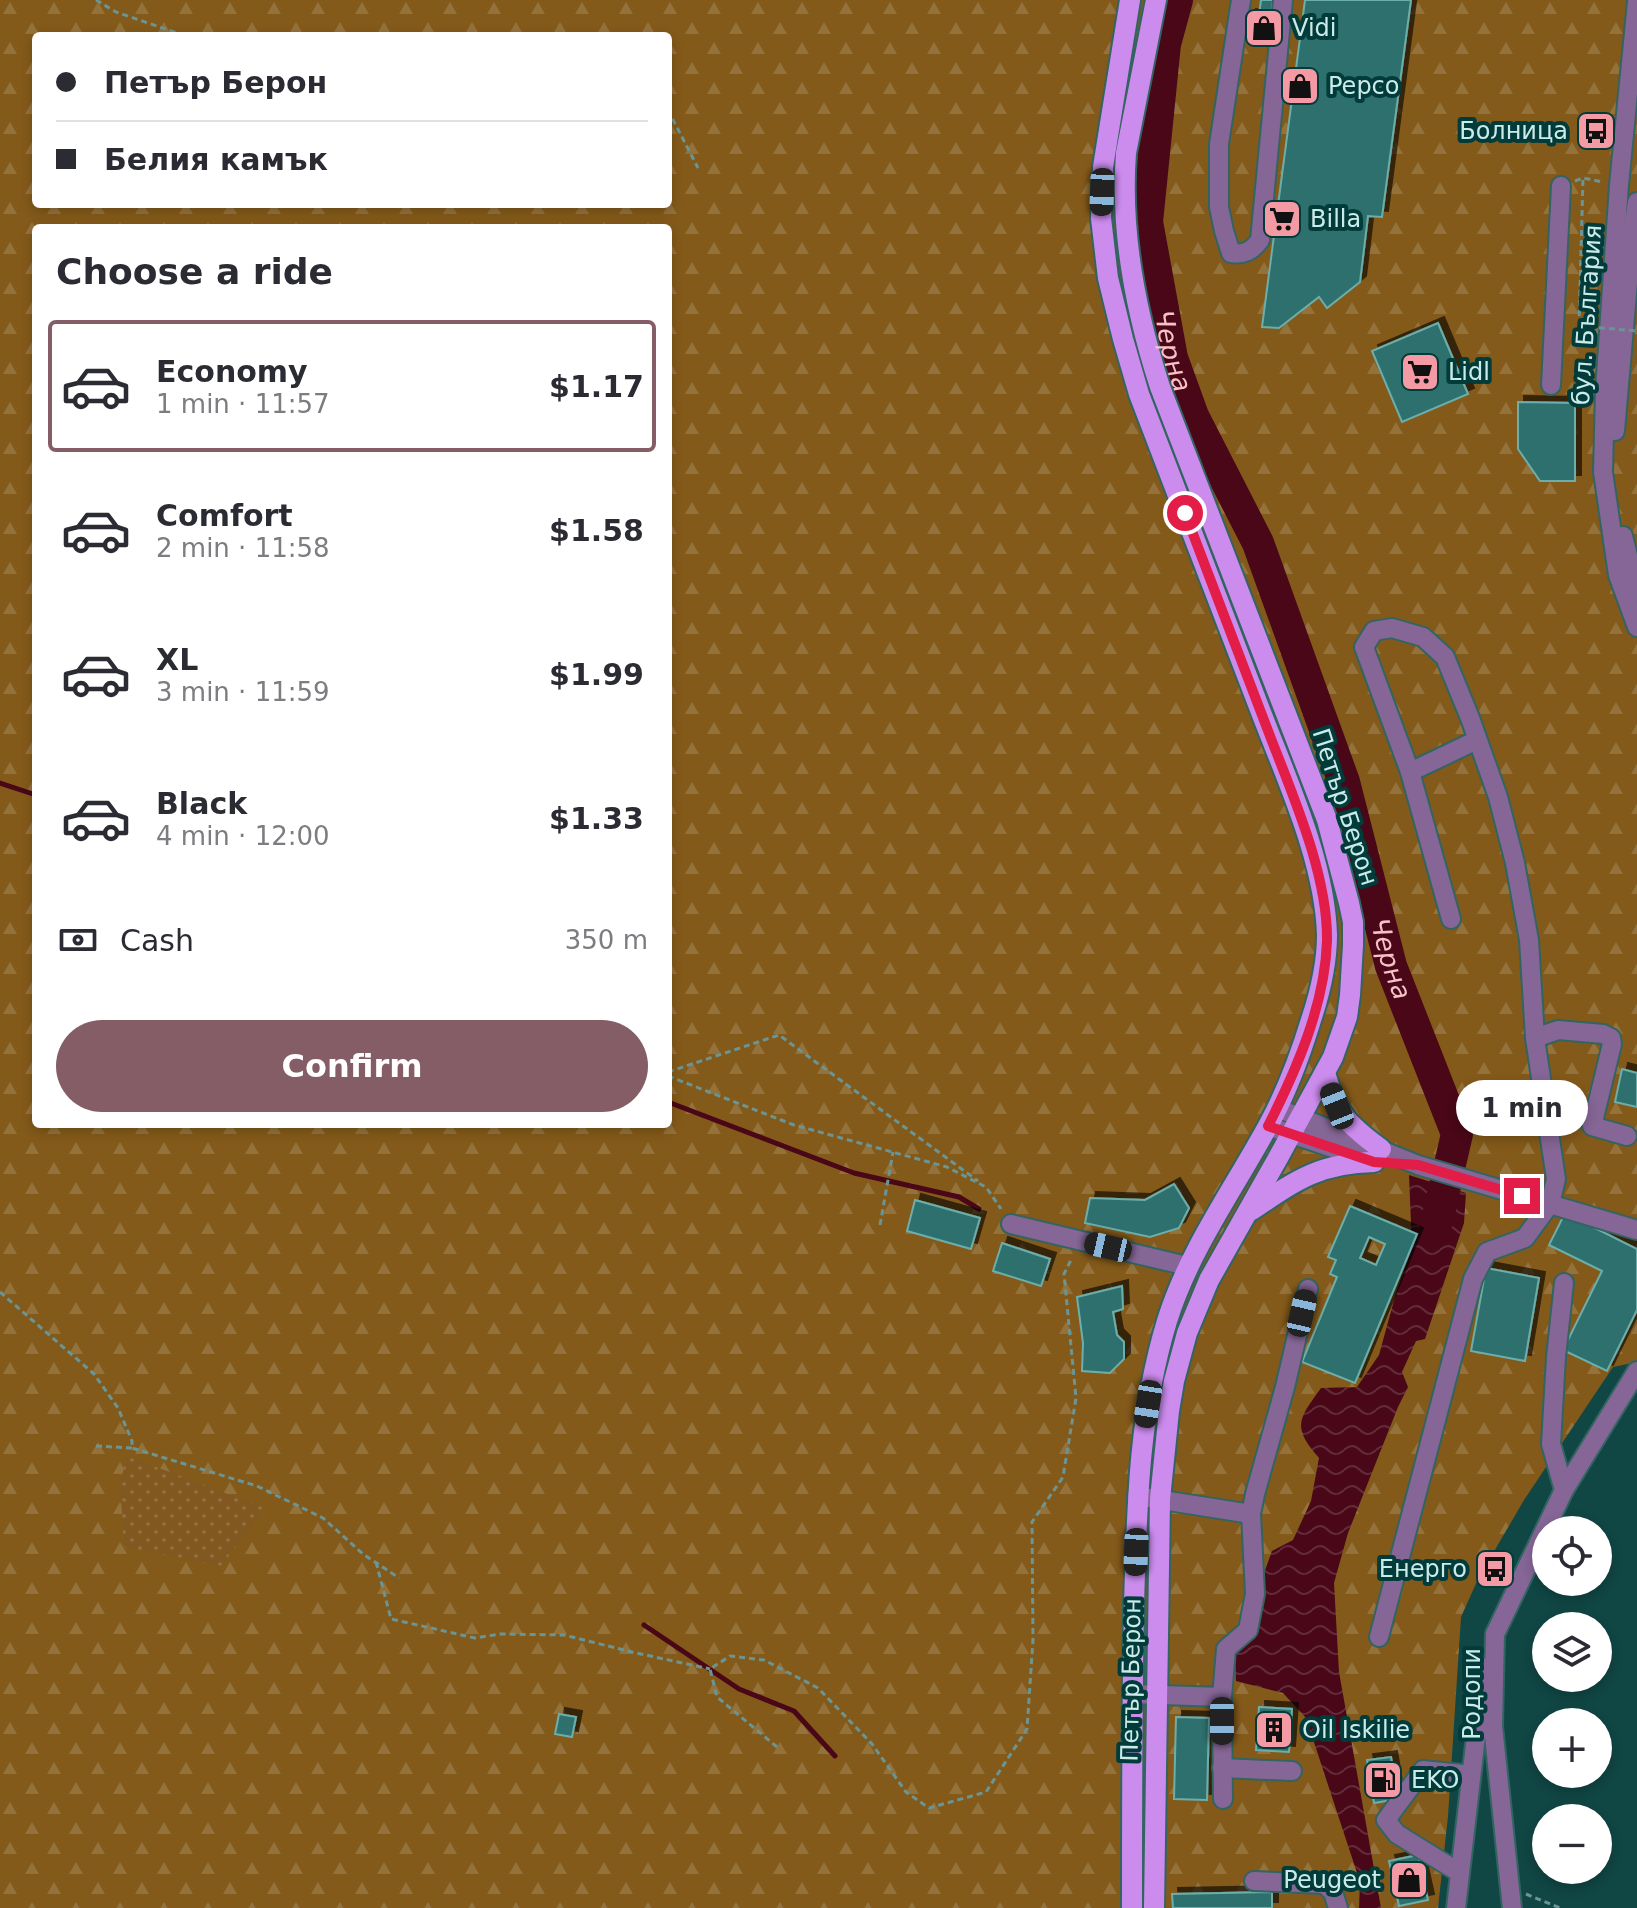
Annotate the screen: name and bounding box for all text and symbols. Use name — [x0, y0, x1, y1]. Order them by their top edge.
shop icon: Vidi — [1243, 7, 1285, 49]
place label: Vidi — [1292, 14, 1336, 42]
text: Петър Берон — [104, 65, 327, 100]
shop icon: Pepco — [1279, 65, 1321, 107]
place label: Pepco — [1328, 72, 1400, 100]
bus stop icon: Болница — [1575, 110, 1617, 152]
place label: Болница — [1459, 117, 1568, 145]
text: Белия камък — [104, 142, 328, 177]
car — [1089, 168, 1115, 216]
supermarket icon: Billa — [1261, 198, 1303, 240]
place label: Billa — [1310, 205, 1361, 233]
street label: бул. България — [1567, 224, 1607, 406]
text: Choose a ride — [56, 251, 333, 292]
water label: Черна — [1148, 308, 1198, 396]
icon: car — [60, 350, 132, 422]
supermarket icon: Lidl — [1399, 351, 1441, 393]
text: Economy — [156, 354, 308, 389]
place label: Lidl — [1448, 358, 1490, 386]
text: $1.17 — [549, 369, 644, 404]
text: 1 min · 11:57 — [156, 389, 330, 419]
icon: car — [60, 494, 132, 566]
route start — [1167, 495, 1203, 531]
text: Comfort — [156, 498, 293, 533]
text: $1.58 — [549, 513, 644, 548]
text: 2 min · 11:58 — [156, 533, 330, 563]
icon: car — [60, 638, 132, 710]
text: XL — [156, 642, 198, 677]
text: $1.99 — [549, 657, 644, 692]
text: 3 min · 11:59 — [156, 677, 330, 707]
street label: Петър Берон — [1306, 725, 1384, 889]
icon: car — [60, 782, 132, 854]
text: Black — [156, 786, 247, 821]
text: $1.33 — [549, 801, 644, 836]
text: 4 min · 12:00 — [156, 821, 330, 851]
water label: Черна — [1364, 915, 1418, 1004]
icon: cash — [56, 918, 100, 962]
text: Cash — [120, 923, 194, 958]
text: 350 m — [565, 925, 648, 955]
button: Confirm — [56, 1020, 648, 1112]
car — [1317, 1079, 1357, 1133]
callout: 1 min — [1456, 1080, 1588, 1136]
text: 1 min — [1481, 1093, 1563, 1123]
route end — [1504, 1178, 1540, 1214]
car — [1082, 1230, 1134, 1264]
car — [1285, 1287, 1319, 1339]
car — [1132, 1378, 1164, 1430]
map controls — [1532, 1516, 1612, 1884]
button: locate — [1532, 1516, 1612, 1596]
car — [1123, 1528, 1149, 1576]
bus stop icon: Енерго — [1474, 1548, 1516, 1590]
place label: Енерго — [1379, 1555, 1467, 1583]
street label: Петър Берон — [1116, 1598, 1146, 1762]
button: layers — [1532, 1612, 1612, 1692]
street label: Родопи — [1458, 1648, 1486, 1740]
car — [1210, 1697, 1234, 1745]
button: + — [1532, 1708, 1612, 1788]
building icon: Oil Iskilie — [1253, 1709, 1295, 1751]
place label: Oil Iskilie — [1302, 1716, 1410, 1744]
fuel station icon: EKO — [1362, 1759, 1404, 1801]
place label: EKO — [1411, 1766, 1459, 1794]
button: − — [1532, 1804, 1612, 1884]
shop icon: Peugeot — [1388, 1859, 1430, 1901]
place label: Peugeot — [1283, 1866, 1381, 1894]

